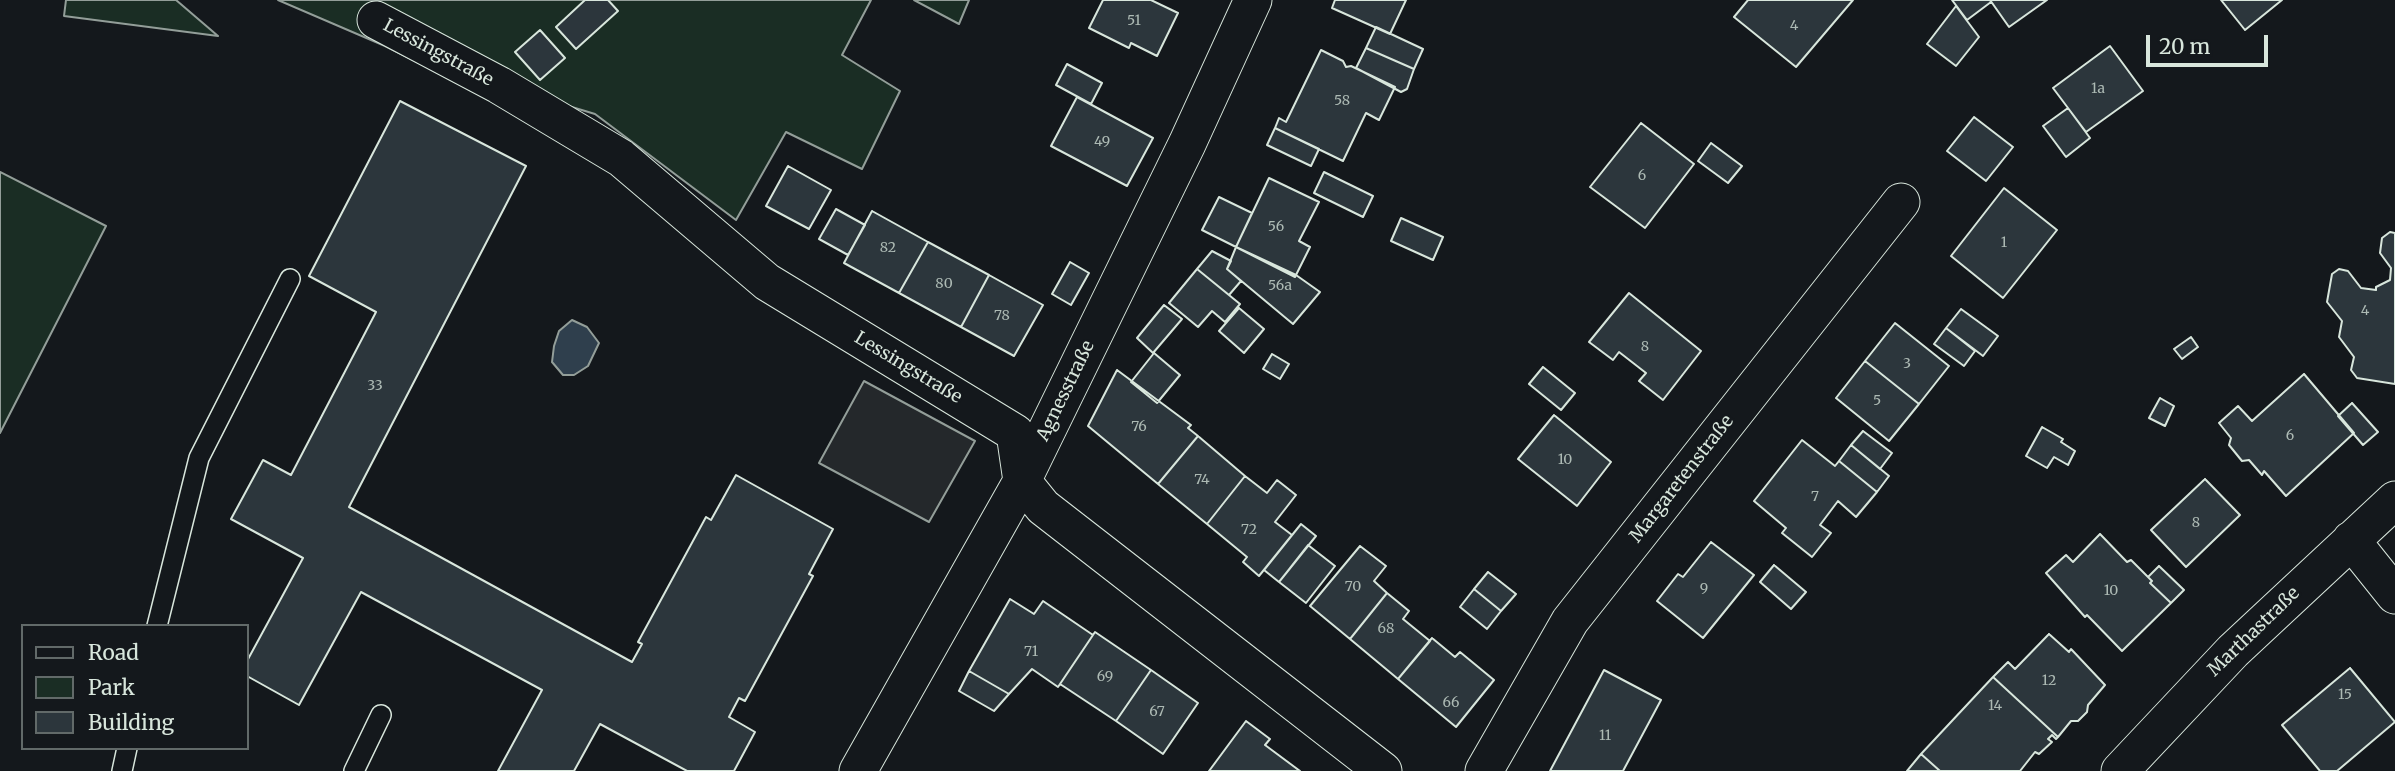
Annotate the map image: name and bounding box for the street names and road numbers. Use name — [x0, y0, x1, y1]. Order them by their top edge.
street label: Lessingstraße — [379, 15, 497, 91]
street label: Lessingstraße — [850, 327, 966, 409]
street label: Agnesstraße — [1032, 337, 1100, 445]
street label: Margaretenstraße — [1626, 411, 1738, 547]
street label: Marthastraße — [2204, 583, 2304, 681]

